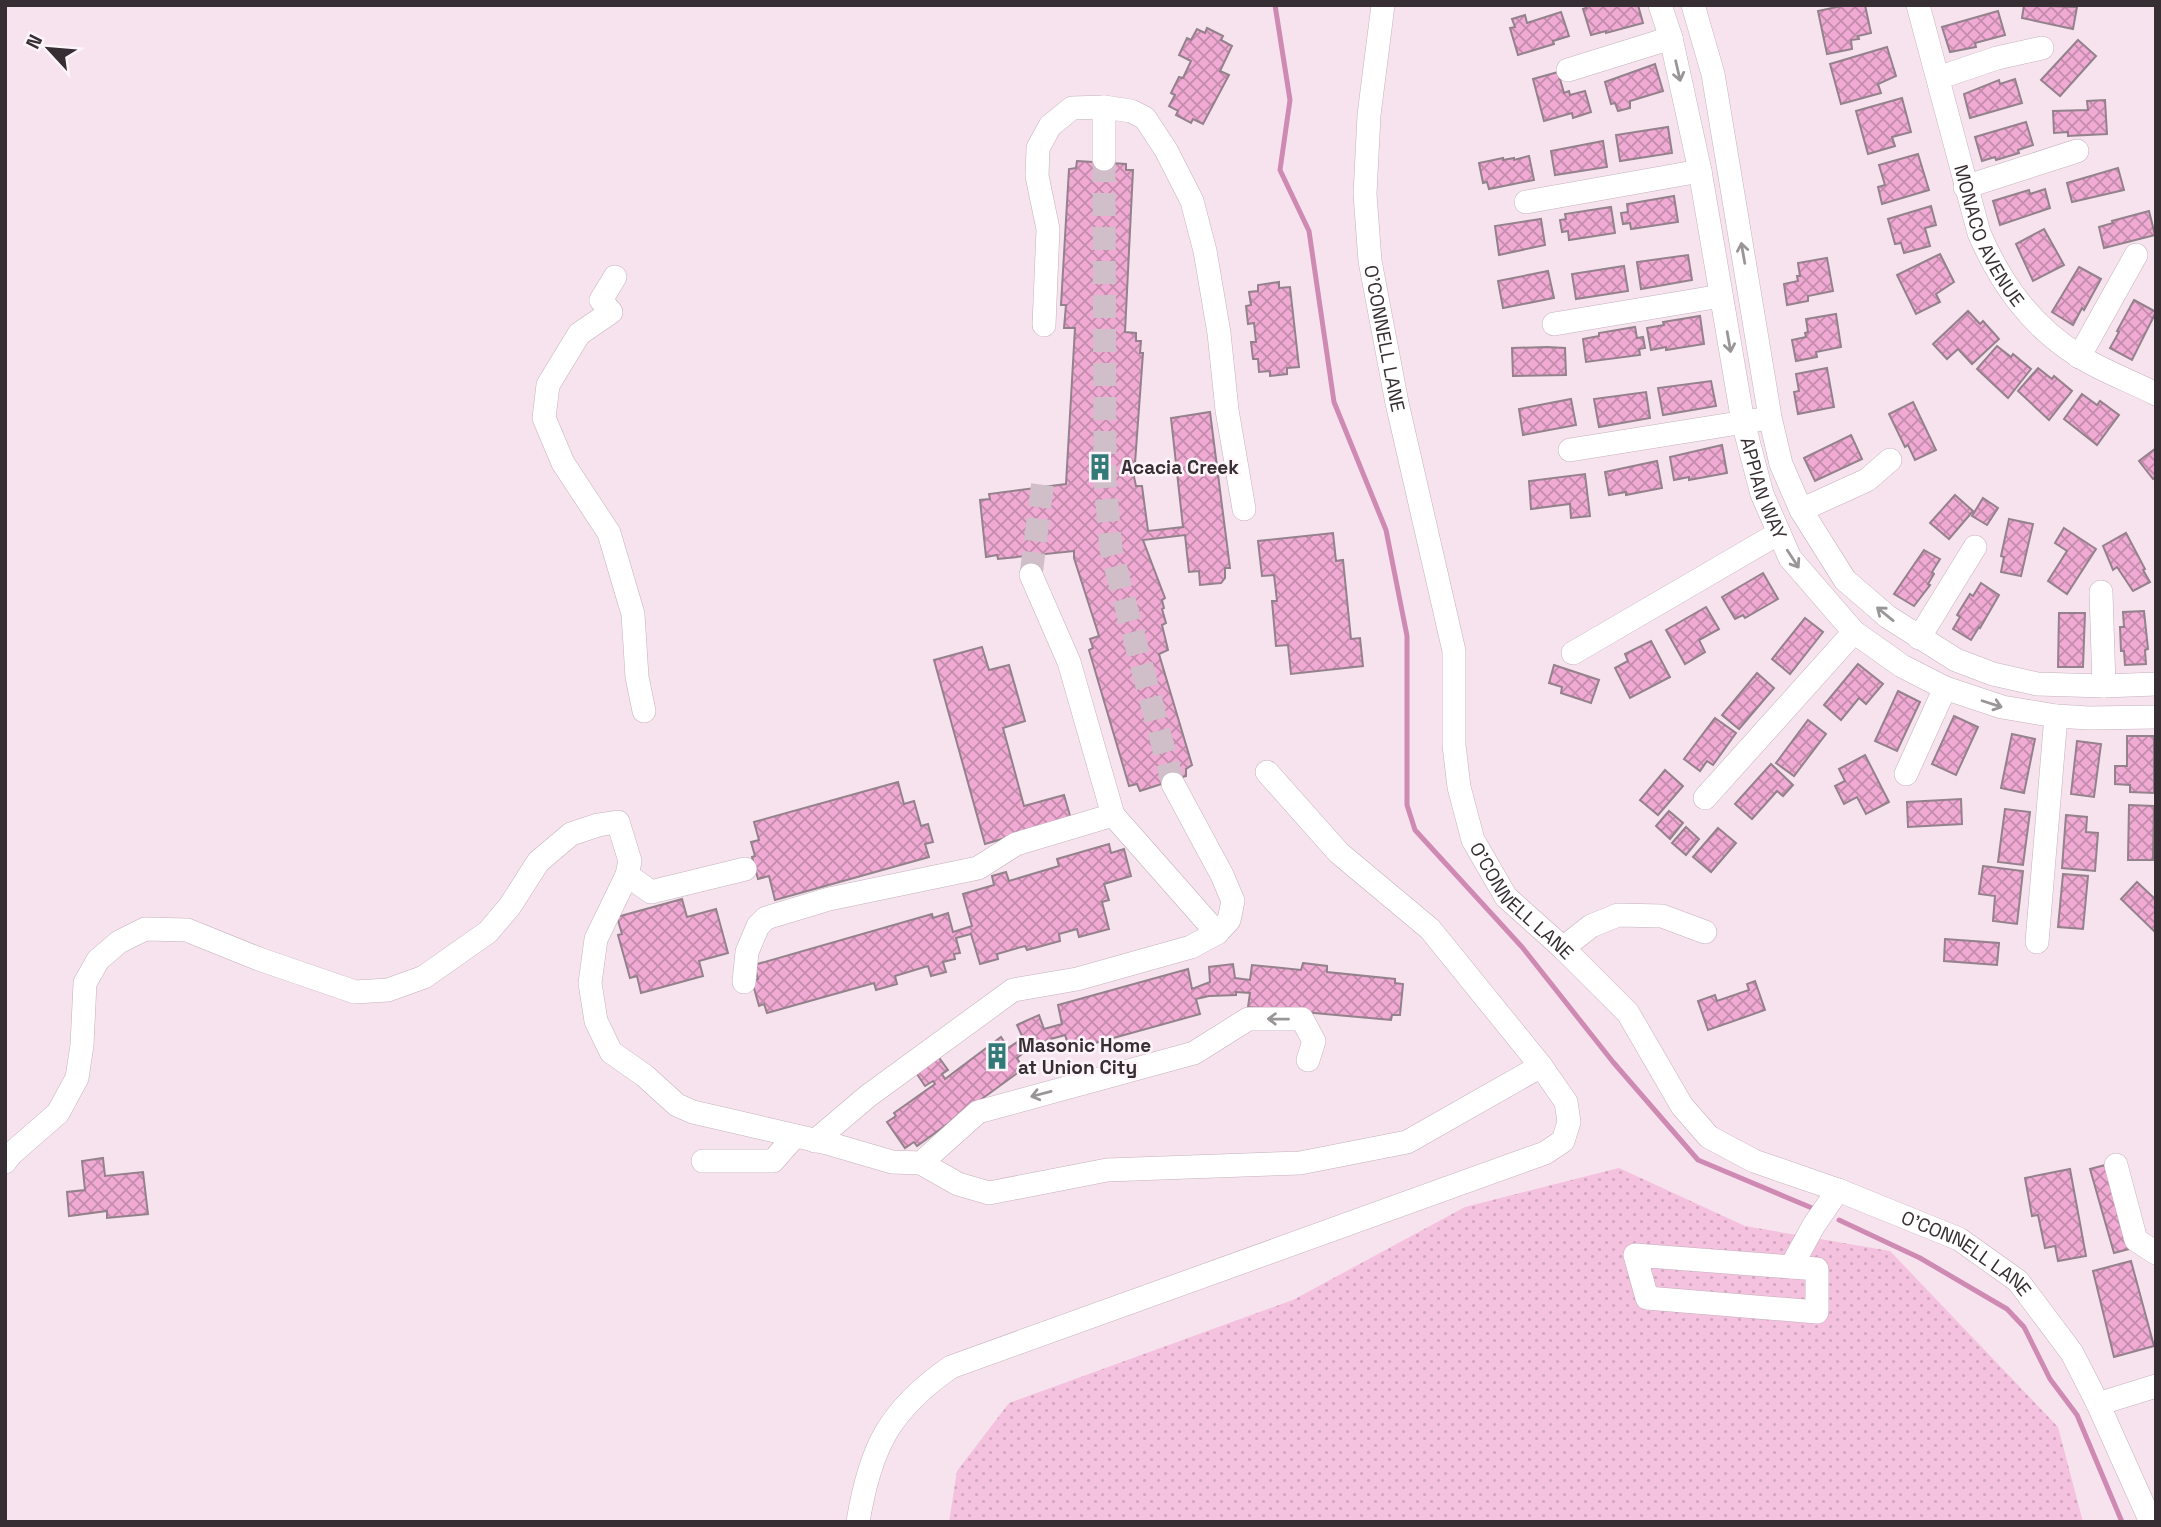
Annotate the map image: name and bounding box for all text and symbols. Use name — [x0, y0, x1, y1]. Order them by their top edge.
north arrow — [14, 14, 84, 84]
text: N — [20, 31, 48, 53]
one-way arrow — [1672, 59, 1685, 82]
street label: MONACO AVENUE — [1949, 162, 2030, 311]
one-way arrow — [1736, 242, 1749, 265]
street label: O’CONNELL LANE — [1359, 263, 1411, 414]
one-way arrow — [1723, 331, 1737, 353]
street label: APPIAN WAY — [1735, 434, 1793, 544]
building icon: Acacia Creek — [1085, 452, 1115, 482]
place label: Acacia Creek — [1121, 455, 1239, 480]
one-way arrow — [1786, 549, 1800, 568]
one-way arrow — [1876, 606, 1894, 621]
one-way arrow — [1981, 698, 2003, 711]
street label: O’CONNELL LANE — [1464, 837, 1579, 964]
one-way arrow — [1267, 1012, 1290, 1026]
place label: Masonic Home at Union City — [1018, 1033, 1151, 1080]
building icon: Masonic Home at Union City — [982, 1041, 1012, 1071]
one-way arrow — [1030, 1088, 1053, 1101]
street label: O’CONNELL LANE — [1898, 1204, 2037, 1301]

